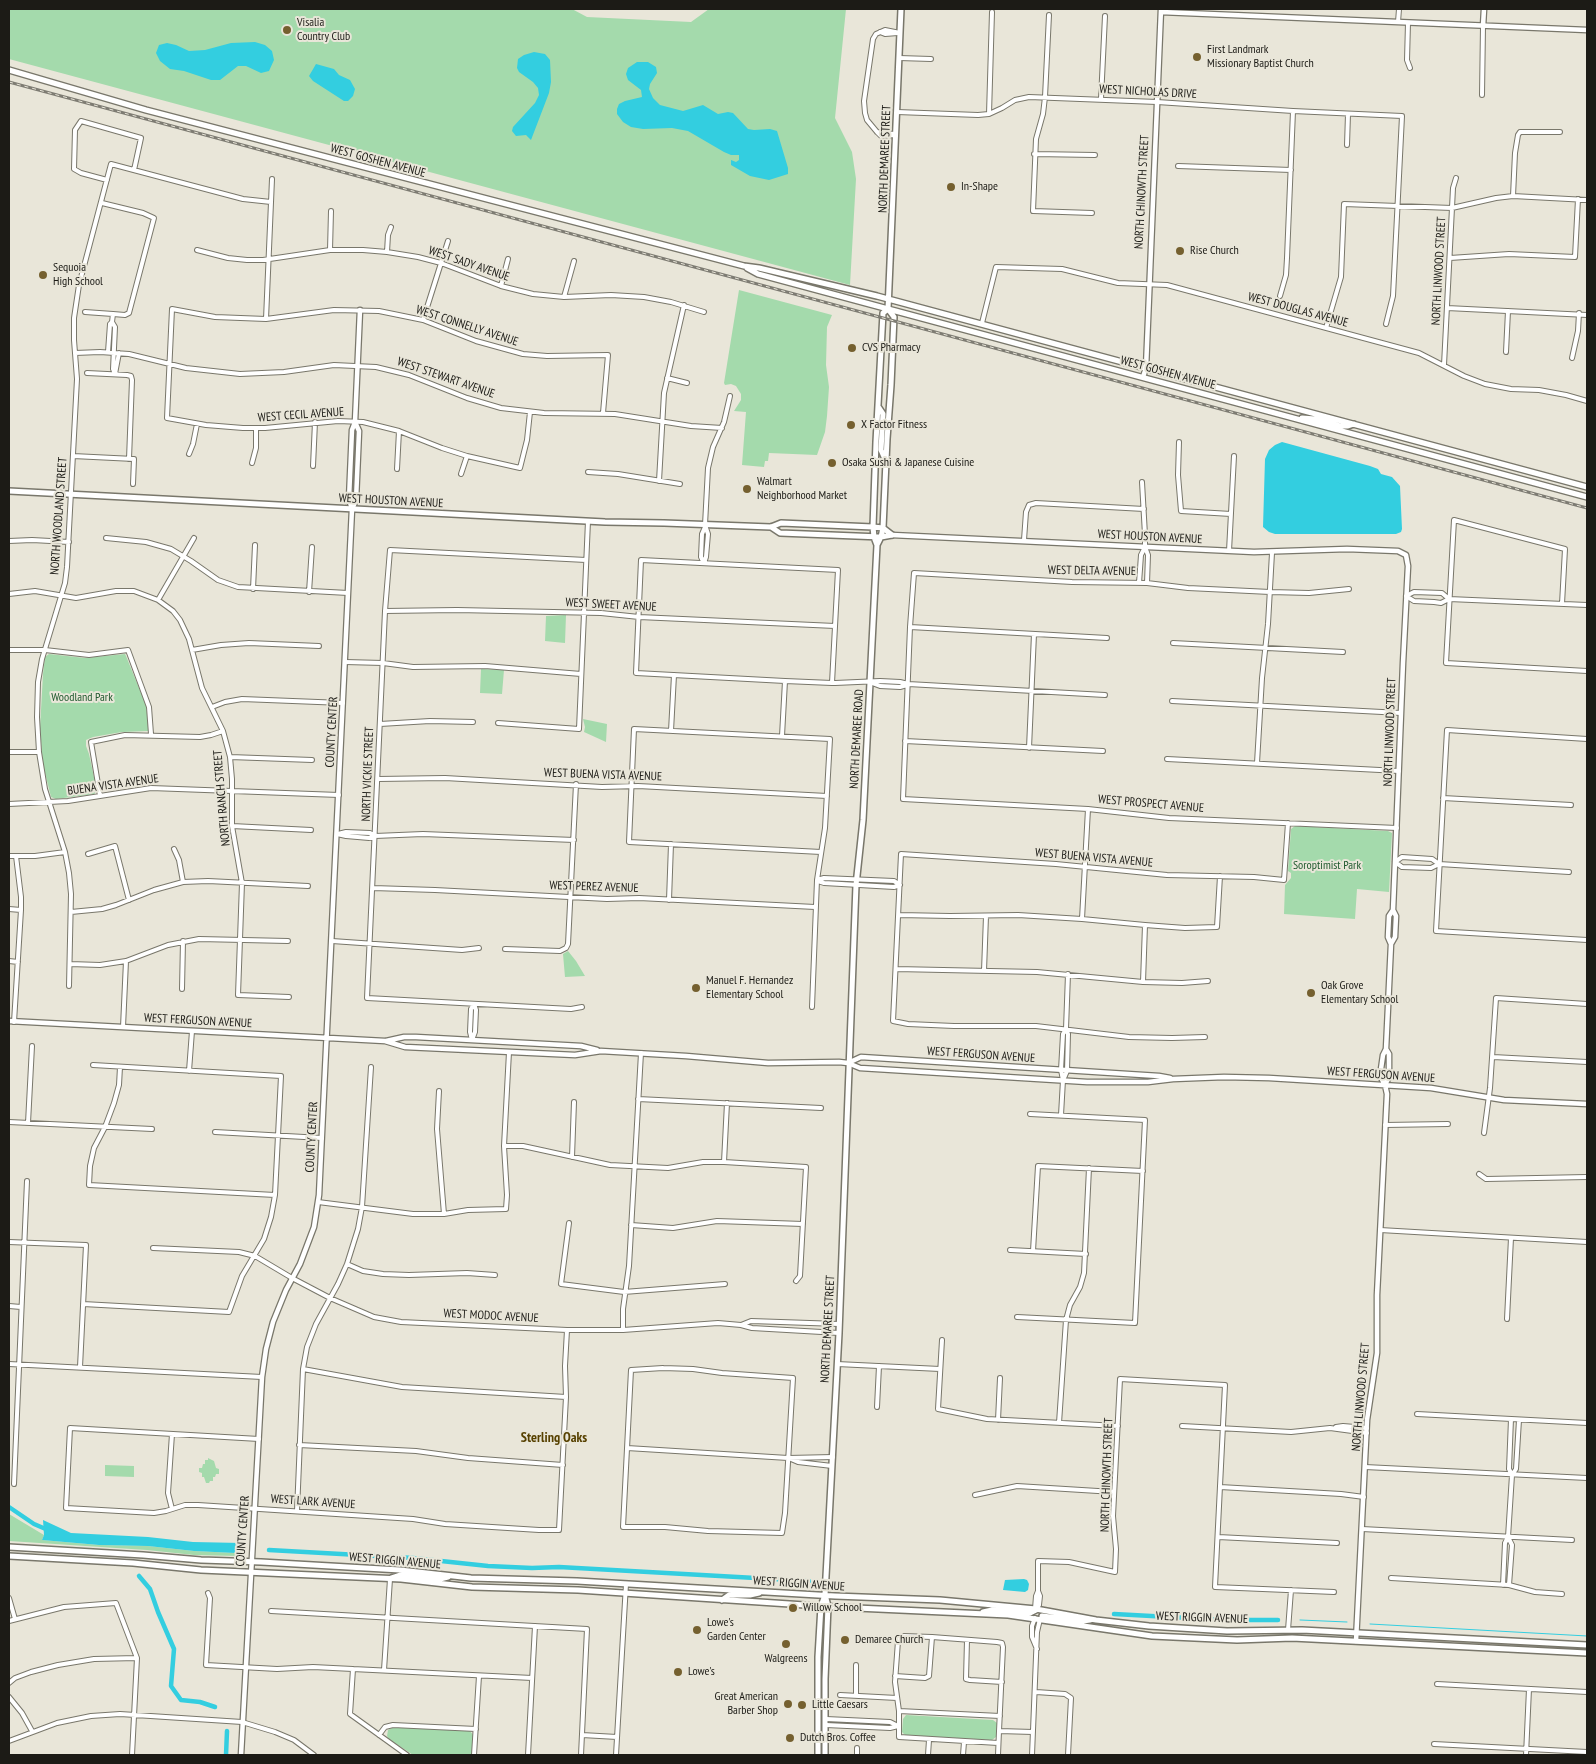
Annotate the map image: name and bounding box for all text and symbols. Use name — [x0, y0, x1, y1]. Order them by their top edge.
place label: Visalia Country Club — [297, 16, 350, 44]
marker: Visalia Country Club — [281, 24, 293, 36]
place label: First Landmark Missionary Baptist Church — [1207, 43, 1314, 71]
marker: First Landmark Missionary Baptist Church — [1191, 51, 1203, 63]
street label: WEST NICHOLAS DRIVE — [1099, 82, 1197, 102]
street label: NORTH DEMAREE STREET — [876, 105, 894, 213]
street label: NORTH CHINOWTH STREET — [1132, 135, 1152, 249]
street label: WEST GOSHEN AVENUE — [329, 141, 427, 181]
place label: In-Shape — [961, 180, 998, 194]
marker: In-Shape — [945, 181, 957, 193]
street label: NORTH LINWOOD STREET — [1429, 216, 1449, 326]
street label: WEST SADY AVENUE — [427, 243, 511, 285]
place label: Rise Church — [1190, 244, 1239, 258]
marker: Rise Church — [1174, 245, 1186, 257]
place label: Sequoia High School — [53, 261, 103, 289]
marker: Sequoia High School — [37, 269, 49, 281]
street label: WEST DOUGLAS AVENUE — [1246, 290, 1350, 330]
street label: WEST CONNELLY AVENUE — [414, 303, 520, 349]
place label: CVS Pharmacy — [862, 341, 920, 355]
marker: CVS Pharmacy — [846, 342, 858, 354]
street label: WEST GOSHEN AVENUE — [1119, 353, 1217, 393]
street label: WEST STEWART AVENUE — [395, 355, 497, 401]
street label: WEST CECIL AVENUE — [257, 405, 345, 425]
place label: X Factor Fitness — [861, 418, 927, 432]
marker: X Factor Fitness — [845, 419, 857, 431]
place label: Osaka Sushi & Japanese Cuisine — [842, 456, 974, 470]
street label: NORTH WOODLAND STREET — [48, 457, 70, 575]
marker: Osaka Sushi & Japanese Cuisine — [826, 457, 838, 469]
place label: Walmart Neighborhood Market — [757, 475, 847, 503]
marker: Walmart Neighborhood Market — [741, 483, 753, 495]
street label: WEST HOUSTON AVENUE — [338, 491, 444, 511]
street label: WEST HOUSTON AVENUE — [1097, 527, 1203, 547]
street label: WEST DELTA AVENUE — [1048, 563, 1136, 579]
street label: WEST SWEET AVENUE — [565, 595, 657, 615]
street label: NORTH LINWOOD STREET — [1381, 677, 1399, 787]
street label: NORTH DEMAREE ROAD — [847, 689, 867, 789]
park label: Woodland Park — [51, 691, 113, 705]
street label: COUNTY CENTER — [323, 696, 341, 768]
street label: NORTH VICKIE STREET — [359, 726, 377, 822]
street label: NORTH RANCH STREET — [211, 749, 233, 847]
street label: WEST BUENA VISTA AVENUE — [544, 766, 662, 784]
street label: BUENA VISTA AVENUE — [66, 771, 160, 799]
street label: WEST PROSPECT AVENUE — [1097, 792, 1205, 816]
street label: WEST BUENA VISTA AVENUE — [1035, 846, 1153, 870]
park label: Soroptimist Park — [1293, 859, 1361, 873]
street label: WEST PEREZ AVENUE — [549, 878, 639, 896]
place label: Manuel F. Hernandez Elementary School — [706, 974, 793, 1002]
place label: Oak Grove Elementary School — [1321, 979, 1398, 1007]
marker: Manuel F. Hernandez Elementary School — [690, 982, 702, 994]
marker: Oak Grove Elementary School — [1305, 987, 1317, 999]
street label: WEST FERGUSON AVENUE — [143, 1011, 253, 1031]
street label: WEST FERGUSON AVENUE — [926, 1044, 1036, 1066]
street label: WEST FERGUSON AVENUE — [1326, 1064, 1436, 1086]
street label: COUNTY CENTER — [303, 1101, 321, 1173]
street label: NORTH DEMAREE STREET — [818, 1275, 838, 1383]
street label: WEST MODOC AVENUE — [443, 1306, 539, 1326]
street label: NORTH LINWOOD STREET — [1349, 1342, 1373, 1452]
street label: NORTH CHINOWTH STREET — [1098, 1418, 1116, 1532]
district label: Sterling Oaks — [521, 1430, 587, 1446]
street label: WEST LARK AVENUE — [270, 1492, 356, 1512]
street label: COUNTY CENTER — [233, 1495, 253, 1567]
street label: WEST RIGGIN AVENUE — [348, 1550, 442, 1572]
street label: WEST RIGGIN AVENUE — [753, 1574, 845, 1594]
place label: Willow School — [803, 1601, 862, 1615]
marker: Willow School — [787, 1602, 799, 1614]
street label: WEST RIGGIN AVENUE — [1156, 1609, 1248, 1627]
place label: Lowe's Garden Center — [707, 1616, 766, 1644]
marker: Lowe's Garden Center — [691, 1624, 703, 1636]
place label: Demaree Church — [855, 1633, 923, 1647]
marker: Demaree Church — [839, 1634, 851, 1646]
marker: Walgreens — [780, 1638, 792, 1650]
place label: Walgreens — [765, 1652, 807, 1666]
place label: Lowe's — [688, 1665, 715, 1679]
marker: Lowe's — [672, 1666, 684, 1678]
place label: Great American Barber Shop — [715, 1690, 778, 1718]
marker: Great American Barber Shop — [782, 1698, 794, 1710]
place label: Little Caesars — [812, 1698, 868, 1712]
marker: Little Caesars — [796, 1699, 808, 1711]
place label: Dutch Bros. Coffee — [800, 1731, 876, 1745]
marker: Dutch Bros. Coffee — [784, 1732, 796, 1744]

